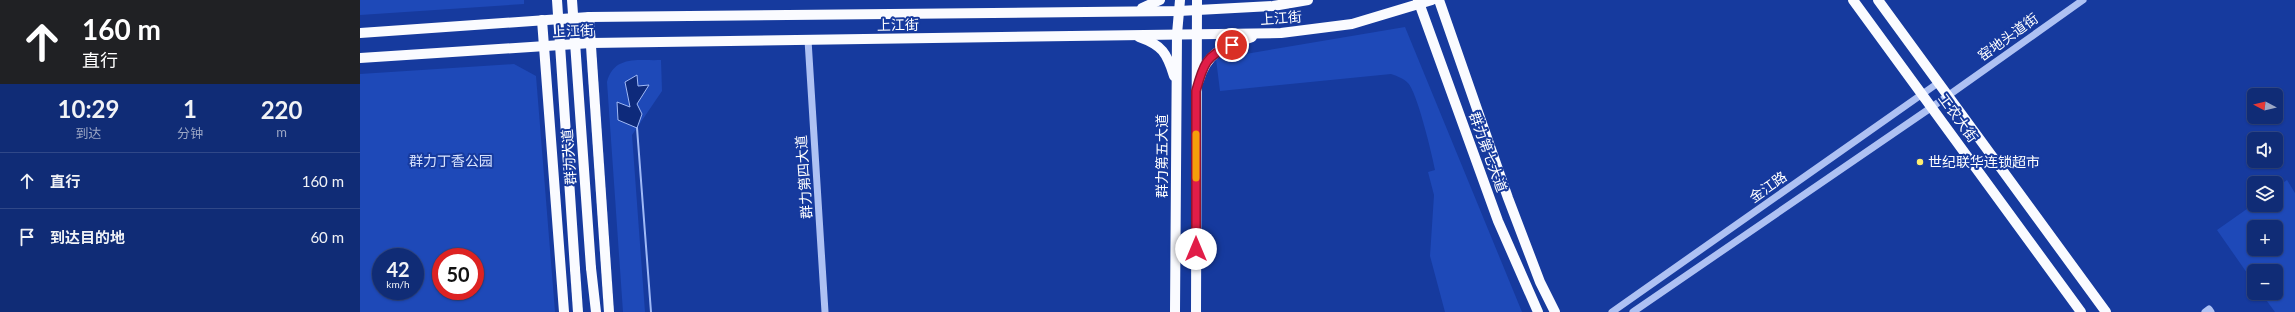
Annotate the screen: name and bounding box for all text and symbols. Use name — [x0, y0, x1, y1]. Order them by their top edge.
street label: 上江街 — [1259, 8, 1303, 27]
street label: 窑地头道街 — [1974, 9, 2041, 64]
text: 160 m — [82, 12, 161, 46]
icon: ahead — [16, 16, 68, 68]
street label: 上江街 — [877, 16, 919, 33]
street label: 上江街 — [552, 21, 594, 40]
pin — [1215, 28, 1249, 62]
icon: arrive — [1221, 34, 1243, 56]
text: 直行 — [82, 49, 118, 71]
north arrow — [2247, 88, 2283, 124]
map controls — [2247, 88, 2283, 300]
street label: 工农大街 — [1935, 90, 1982, 145]
text: 10:29 — [58, 94, 119, 123]
text: 1 — [183, 94, 197, 123]
text: 220 — [261, 95, 302, 124]
street label: 群力第七大道 — [1466, 109, 1511, 194]
street label: 群力第五大道 — [1153, 114, 1170, 198]
text: m — [276, 124, 287, 140]
text: 到达 — [76, 125, 102, 141]
text: 分钟 — [177, 125, 203, 141]
street label: 群力大道 — [558, 129, 579, 186]
button: sound — [2247, 132, 2283, 168]
street label: 群力第四大道 — [792, 135, 815, 220]
park label: 群力丁香公园 — [409, 152, 493, 169]
place label: 世纪联华连锁超市 — [1928, 153, 2040, 170]
marker: 世纪联华连锁超市 — [1915, 157, 1925, 167]
street label: 金江路 — [1746, 168, 1790, 206]
icon: ahead — [16, 170, 38, 192]
text: 直行 — [50, 172, 80, 190]
text: 160 m — [302, 172, 344, 190]
button: layers — [2247, 176, 2283, 212]
button: + — [2247, 220, 2283, 256]
icon: arrive — [16, 226, 38, 248]
text: 到达目的地 — [50, 228, 125, 246]
text: 60 m — [310, 228, 344, 246]
position arrow — [1175, 228, 1217, 270]
speed limit sign: 50 — [432, 248, 484, 300]
text: 42 — [386, 257, 410, 281]
button: − — [2247, 264, 2283, 300]
text: km/h — [386, 278, 410, 290]

